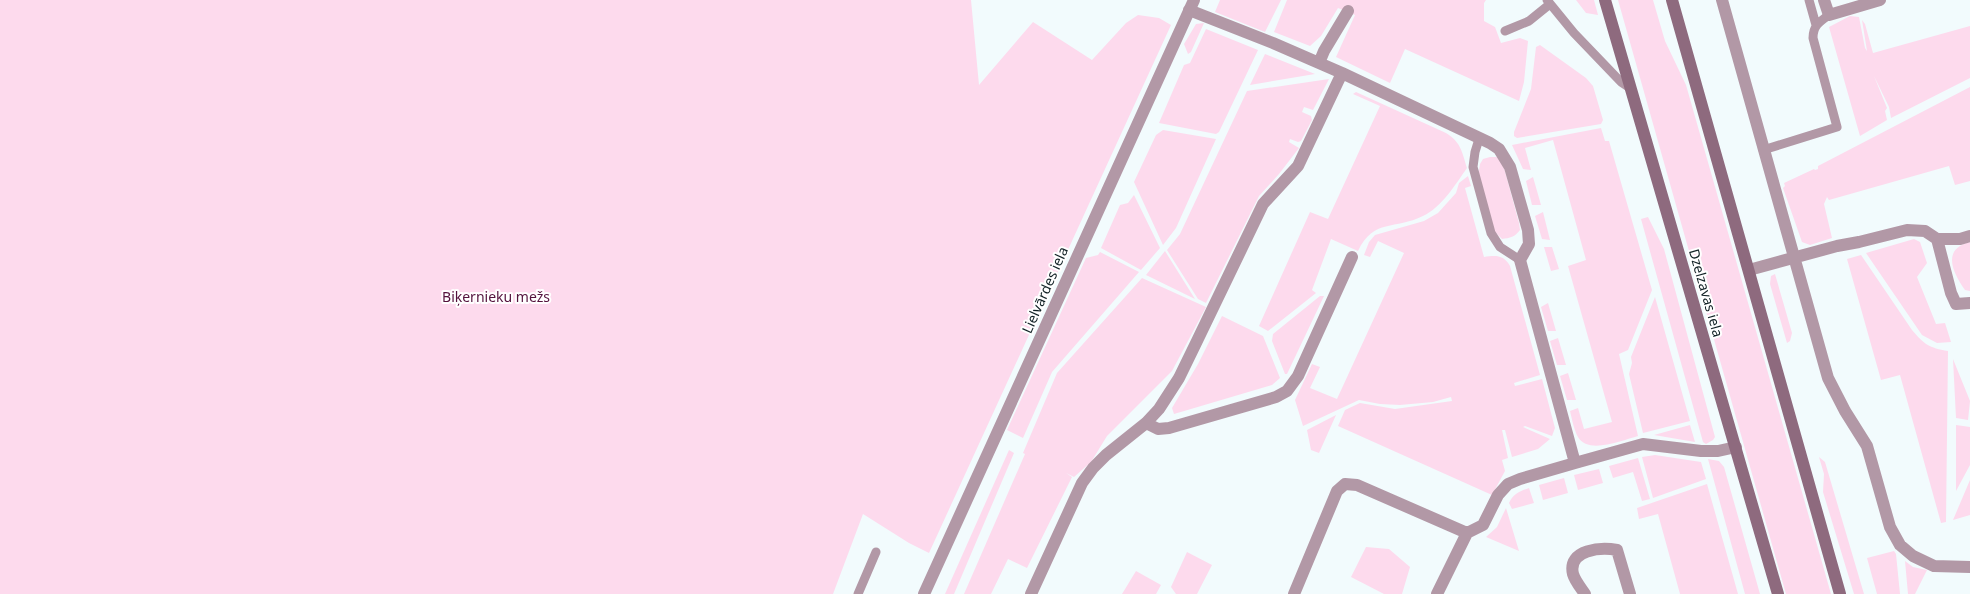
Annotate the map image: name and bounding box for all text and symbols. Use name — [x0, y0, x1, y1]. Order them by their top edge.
street label: Lielvārdes iela — [1017, 244, 1072, 336]
street label: Dzelzavas iela — [1685, 246, 1728, 339]
park label: Biķernieku mežs — [442, 287, 550, 306]

